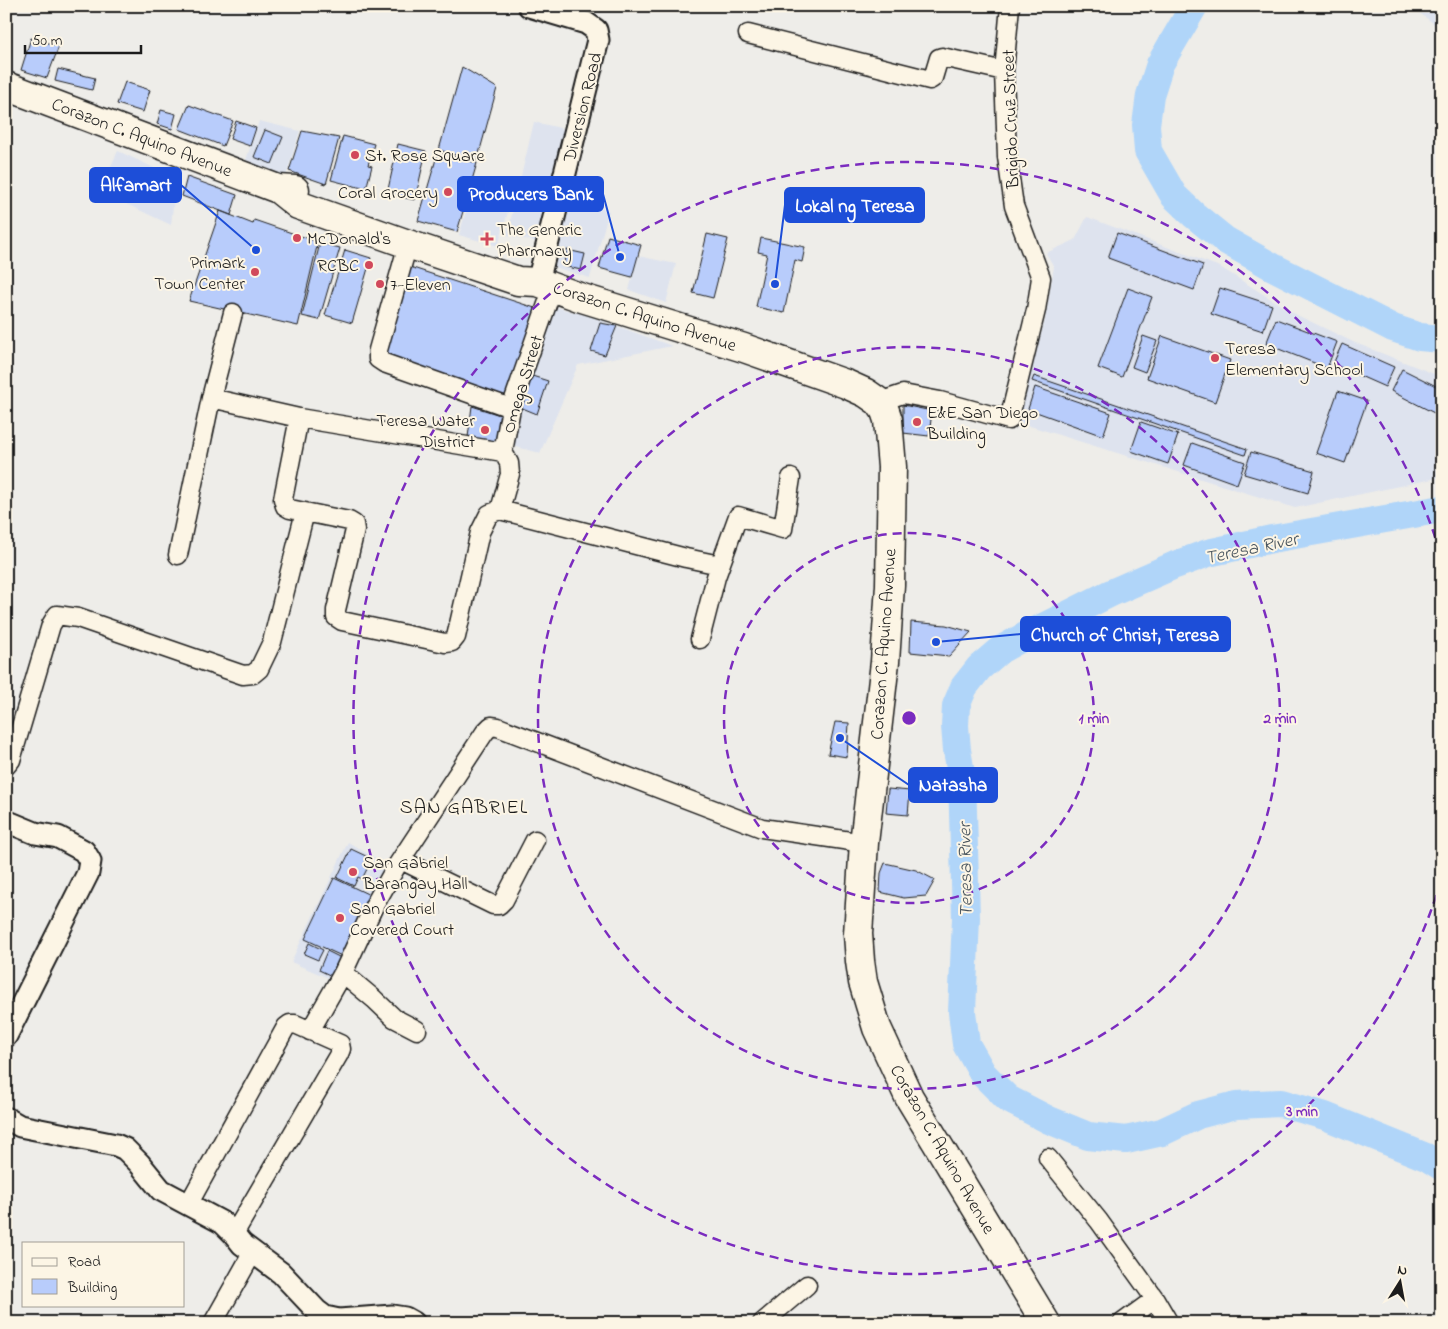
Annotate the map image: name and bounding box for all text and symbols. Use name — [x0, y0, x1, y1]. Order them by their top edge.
scale bar — [25, 22, 141, 54]
text: 50 m — [32, 30, 63, 52]
street label: Brigido Cruz Street — [997, 49, 1028, 190]
street label: Diversion Road — [558, 50, 610, 166]
street label: Corazon C. Aquino Avenue — [47, 92, 236, 186]
place label: St. Rose Square — [365, 144, 485, 170]
marker: St. Rose Square — [349, 149, 361, 161]
callout: Alfamart — [90, 168, 181, 202]
text: Alfamart — [100, 173, 172, 200]
callout: Producers Bank — [458, 177, 603, 211]
place label: Coral Grocery — [338, 181, 438, 207]
text: Producers Bank — [468, 182, 594, 209]
marker: Coral Grocery — [442, 186, 454, 198]
callout: Lokal ng Teresa — [785, 188, 924, 222]
text: Lokal ng Teresa — [795, 194, 915, 223]
place label: The Generic Pharmacy — [497, 218, 582, 265]
place label: McDonald's — [307, 227, 391, 253]
marker: McDonald's — [291, 232, 303, 244]
marker: The Generic Pharmacy — [481, 233, 493, 245]
place label: Primark Town Center — [154, 251, 245, 298]
place label: RCBC — [317, 254, 359, 280]
marker: RCBC — [363, 259, 375, 271]
marker: Primark Town Center — [249, 266, 261, 278]
place label: 7-Eleven — [390, 273, 451, 299]
street label: Corazon C. Aquino Avenue — [549, 276, 740, 360]
marker: 7-Eleven — [374, 278, 386, 290]
street label: Omega Street — [497, 332, 552, 437]
place label: Teresa Elementary School — [1225, 337, 1363, 384]
marker: Teresa Elementary School — [1209, 352, 1221, 364]
place label: E&E San Diego Building — [926, 401, 1038, 449]
place label: Teresa Water District — [376, 409, 475, 456]
marker: E&E San Diego Building — [911, 416, 923, 428]
marker: Teresa Water District — [479, 424, 491, 436]
water label: Teresa River — [1202, 526, 1303, 572]
street label: Corazon C. Aquino Avenue — [865, 547, 905, 741]
callout: Church of Christ, Teresa — [1021, 617, 1230, 651]
text: Church of Christ, Teresa — [1031, 623, 1219, 650]
text: 1 min — [1079, 708, 1110, 730]
text: 2 min — [1263, 708, 1297, 730]
centre of rings — [900, 709, 918, 727]
callout: Natasha — [909, 768, 997, 802]
text: Natasha — [919, 773, 987, 800]
district label: SAN GABRIEL — [400, 794, 528, 823]
water label: Teresa River — [952, 820, 981, 918]
place label: San Gabriel Barangay Hall — [362, 851, 468, 899]
marker: San Gabriel Barangay Hall — [347, 866, 359, 878]
place label: San Gabriel Covered Court — [350, 897, 454, 944]
marker: San Gabriel Covered Court — [334, 912, 346, 924]
street label: Corazon C. Aquino Avenue — [882, 1061, 1001, 1240]
text: 3 min — [1285, 1101, 1318, 1123]
legend — [22, 1242, 185, 1306]
text: Road — [68, 1251, 101, 1273]
north arrow — [1376, 1256, 1426, 1306]
text: N — [1396, 1260, 1409, 1282]
text: Building — [67, 1277, 117, 1300]

